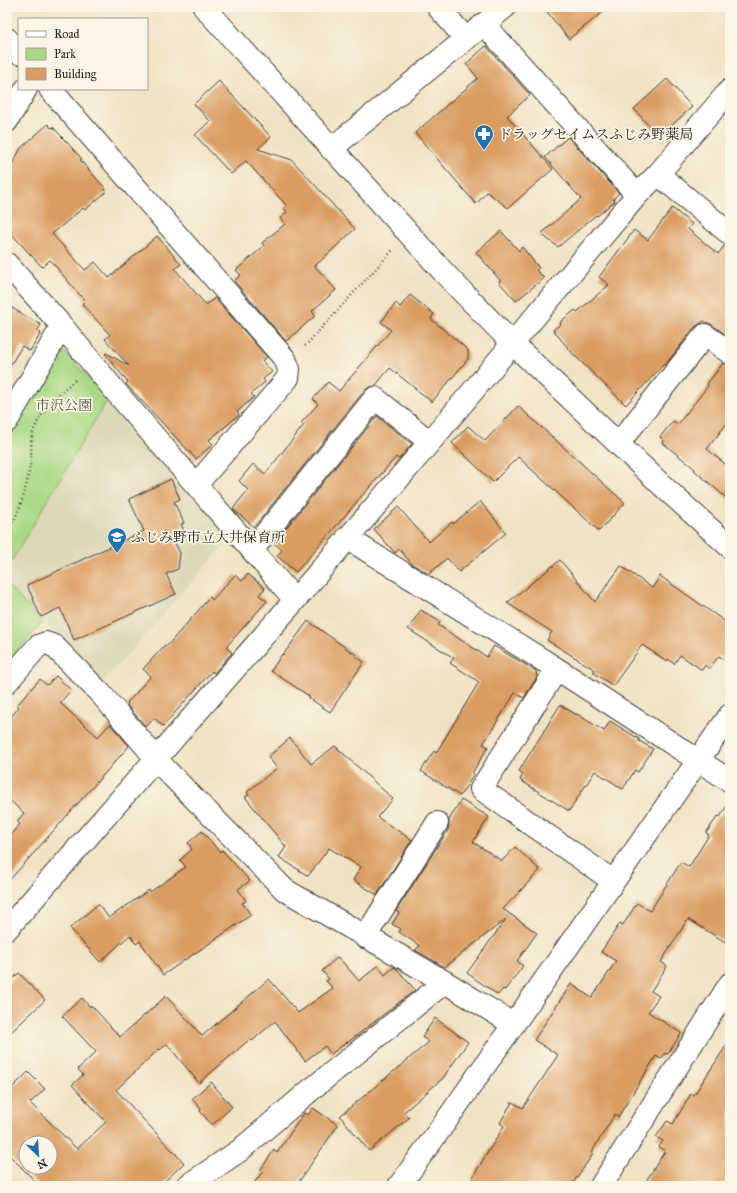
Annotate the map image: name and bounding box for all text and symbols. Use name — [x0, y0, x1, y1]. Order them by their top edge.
legend — [18, 18, 148, 90]
text: Road — [54, 27, 80, 41]
text: Park — [54, 47, 76, 61]
text: Building — [54, 67, 97, 82]
pharmacy icon: ドラッグセイムスふじみ野薬局 — [473, 123, 495, 151]
place label: ドラッグセイムスふじみ野薬局 — [498, 126, 693, 143]
park label: 市沢公園 — [36, 397, 92, 414]
school or university icon: ふじみ野市立大井保育所 — [106, 526, 128, 554]
place label: ふじみ野市立大井保育所 — [131, 529, 285, 546]
north arrow — [18, 1135, 58, 1175]
text: N — [34, 1156, 49, 1172]

